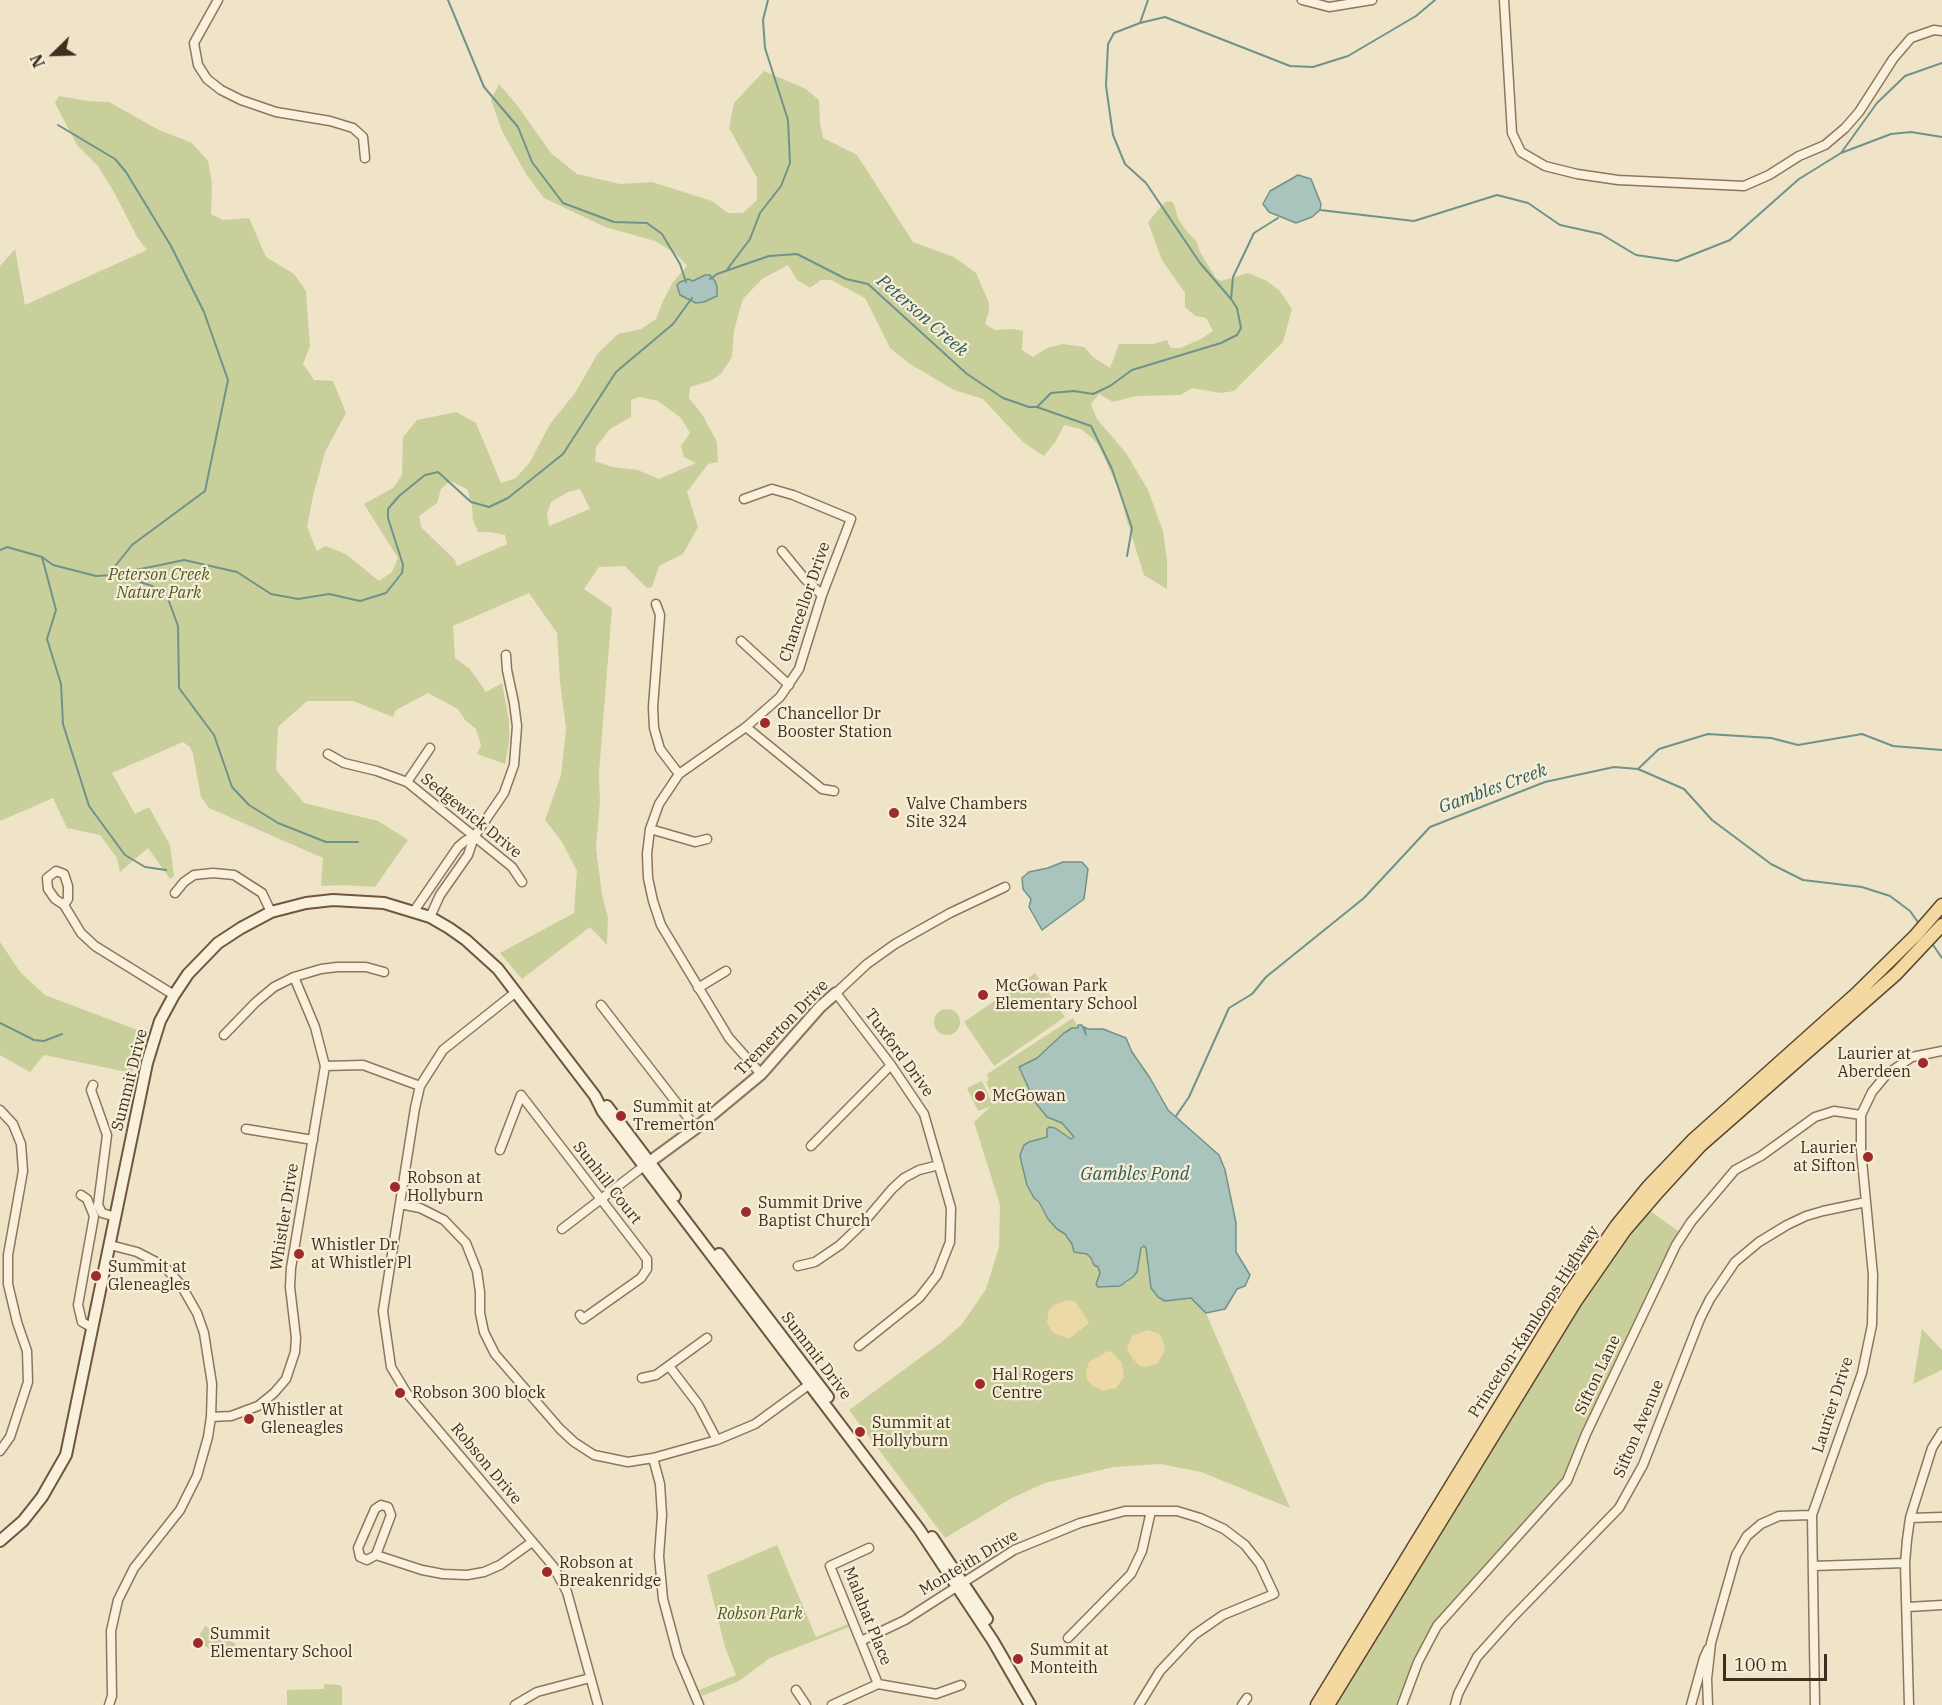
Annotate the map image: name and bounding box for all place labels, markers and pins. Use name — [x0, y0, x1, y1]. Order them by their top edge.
place label: Chancellor Dr Booster Station — [777, 704, 892, 742]
marker: Chancellor Dr Booster Station — [758, 716, 772, 730]
place label: Valve Chambers Site 324 — [906, 794, 1027, 832]
marker: Valve Chambers Site 324 — [887, 806, 901, 820]
place label: McGowan Park Elementary School — [995, 976, 1138, 1014]
marker: McGowan Park Elementary School — [976, 988, 990, 1002]
place label: Laurier at Aberdeen — [1837, 1044, 1911, 1082]
marker: Laurier at Aberdeen — [1916, 1056, 1930, 1070]
place label: McGowan — [992, 1086, 1066, 1106]
marker: McGowan — [973, 1089, 987, 1103]
place label: Summit at Tremerton — [633, 1097, 715, 1135]
marker: Summit at Tremerton — [614, 1109, 628, 1123]
place label: Laurier at Sifton — [1793, 1138, 1856, 1176]
marker: Laurier at Sifton — [1861, 1150, 1875, 1164]
place label: Robson at Hollyburn — [407, 1168, 484, 1206]
marker: Robson at Hollyburn — [388, 1180, 402, 1194]
place label: Summit Drive Baptist Church — [758, 1193, 871, 1231]
marker: Summit Drive Baptist Church — [739, 1205, 753, 1219]
place label: Whistler Dr at Whistler Pl — [311, 1235, 412, 1273]
marker: Whistler Dr at Whistler Pl — [292, 1247, 306, 1261]
place label: Summit at Gleneagles — [108, 1257, 190, 1295]
marker: Summit at Gleneagles — [89, 1269, 103, 1283]
place label: Hal Rogers Centre — [992, 1365, 1073, 1403]
marker: Hal Rogers Centre — [973, 1377, 987, 1391]
place label: Robson 300 block — [412, 1383, 546, 1403]
marker: Robson 300 block — [393, 1386, 407, 1400]
place label: Whistler at Gleneagles — [261, 1400, 343, 1438]
marker: Whistler at Gleneagles — [242, 1412, 256, 1426]
place label: Summit at Hollyburn — [872, 1413, 950, 1451]
marker: Summit at Hollyburn — [853, 1425, 867, 1439]
place label: Robson at Breakenridge — [559, 1553, 661, 1591]
marker: Robson at Breakenridge — [540, 1565, 554, 1579]
place label: Summit Elementary School — [210, 1624, 353, 1662]
marker: Summit Elementary School — [191, 1636, 205, 1650]
place label: Summit at Monteith — [1030, 1640, 1108, 1678]
marker: Summit at Monteith — [1011, 1652, 1025, 1666]

